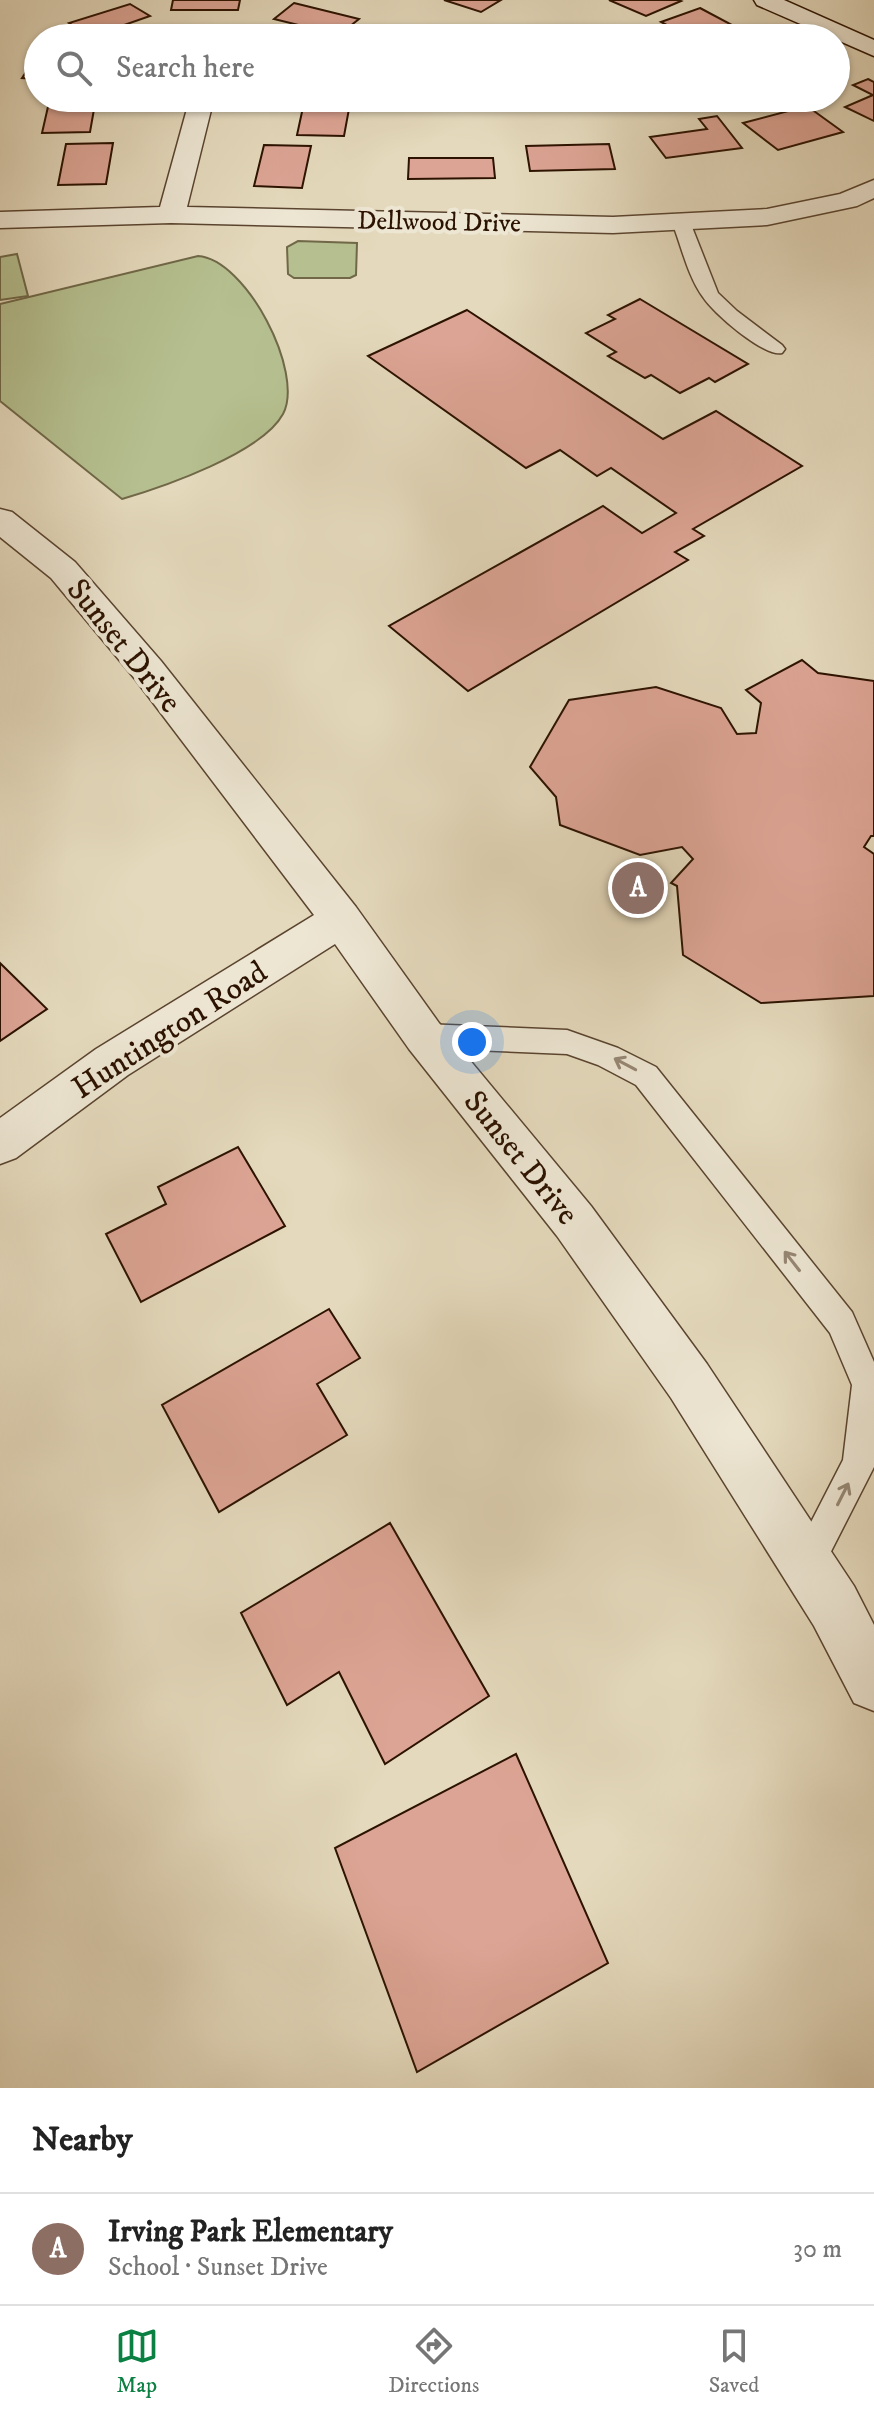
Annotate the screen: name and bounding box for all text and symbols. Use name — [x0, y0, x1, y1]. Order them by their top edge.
search box — [24, 24, 850, 112]
icon: search — [52, 46, 96, 90]
text: Search here — [116, 50, 255, 87]
street label: Dellwood Drive — [357, 205, 521, 240]
street label: Sunset Drive — [57, 571, 190, 722]
pin: A — [612, 858, 664, 918]
street label: Huntington Road — [65, 953, 275, 1109]
your location — [452, 1022, 492, 1062]
one-way arrow — [614, 1056, 637, 1072]
street label: Sunset Drive — [454, 1083, 587, 1234]
one-way arrow — [784, 1251, 801, 1272]
one-way arrow — [835, 1483, 851, 1507]
text: Nearby — [32, 2119, 133, 2161]
text: Irving Park Elementary — [108, 2214, 393, 2251]
text: A — [50, 2233, 66, 2266]
text: 30 m — [793, 2233, 842, 2266]
text: School · Sunset Drive — [108, 2251, 328, 2284]
tab: Map — [115, 2324, 159, 2399]
tab: Directions — [388, 2324, 479, 2399]
tab: Saved — [709, 2324, 759, 2399]

